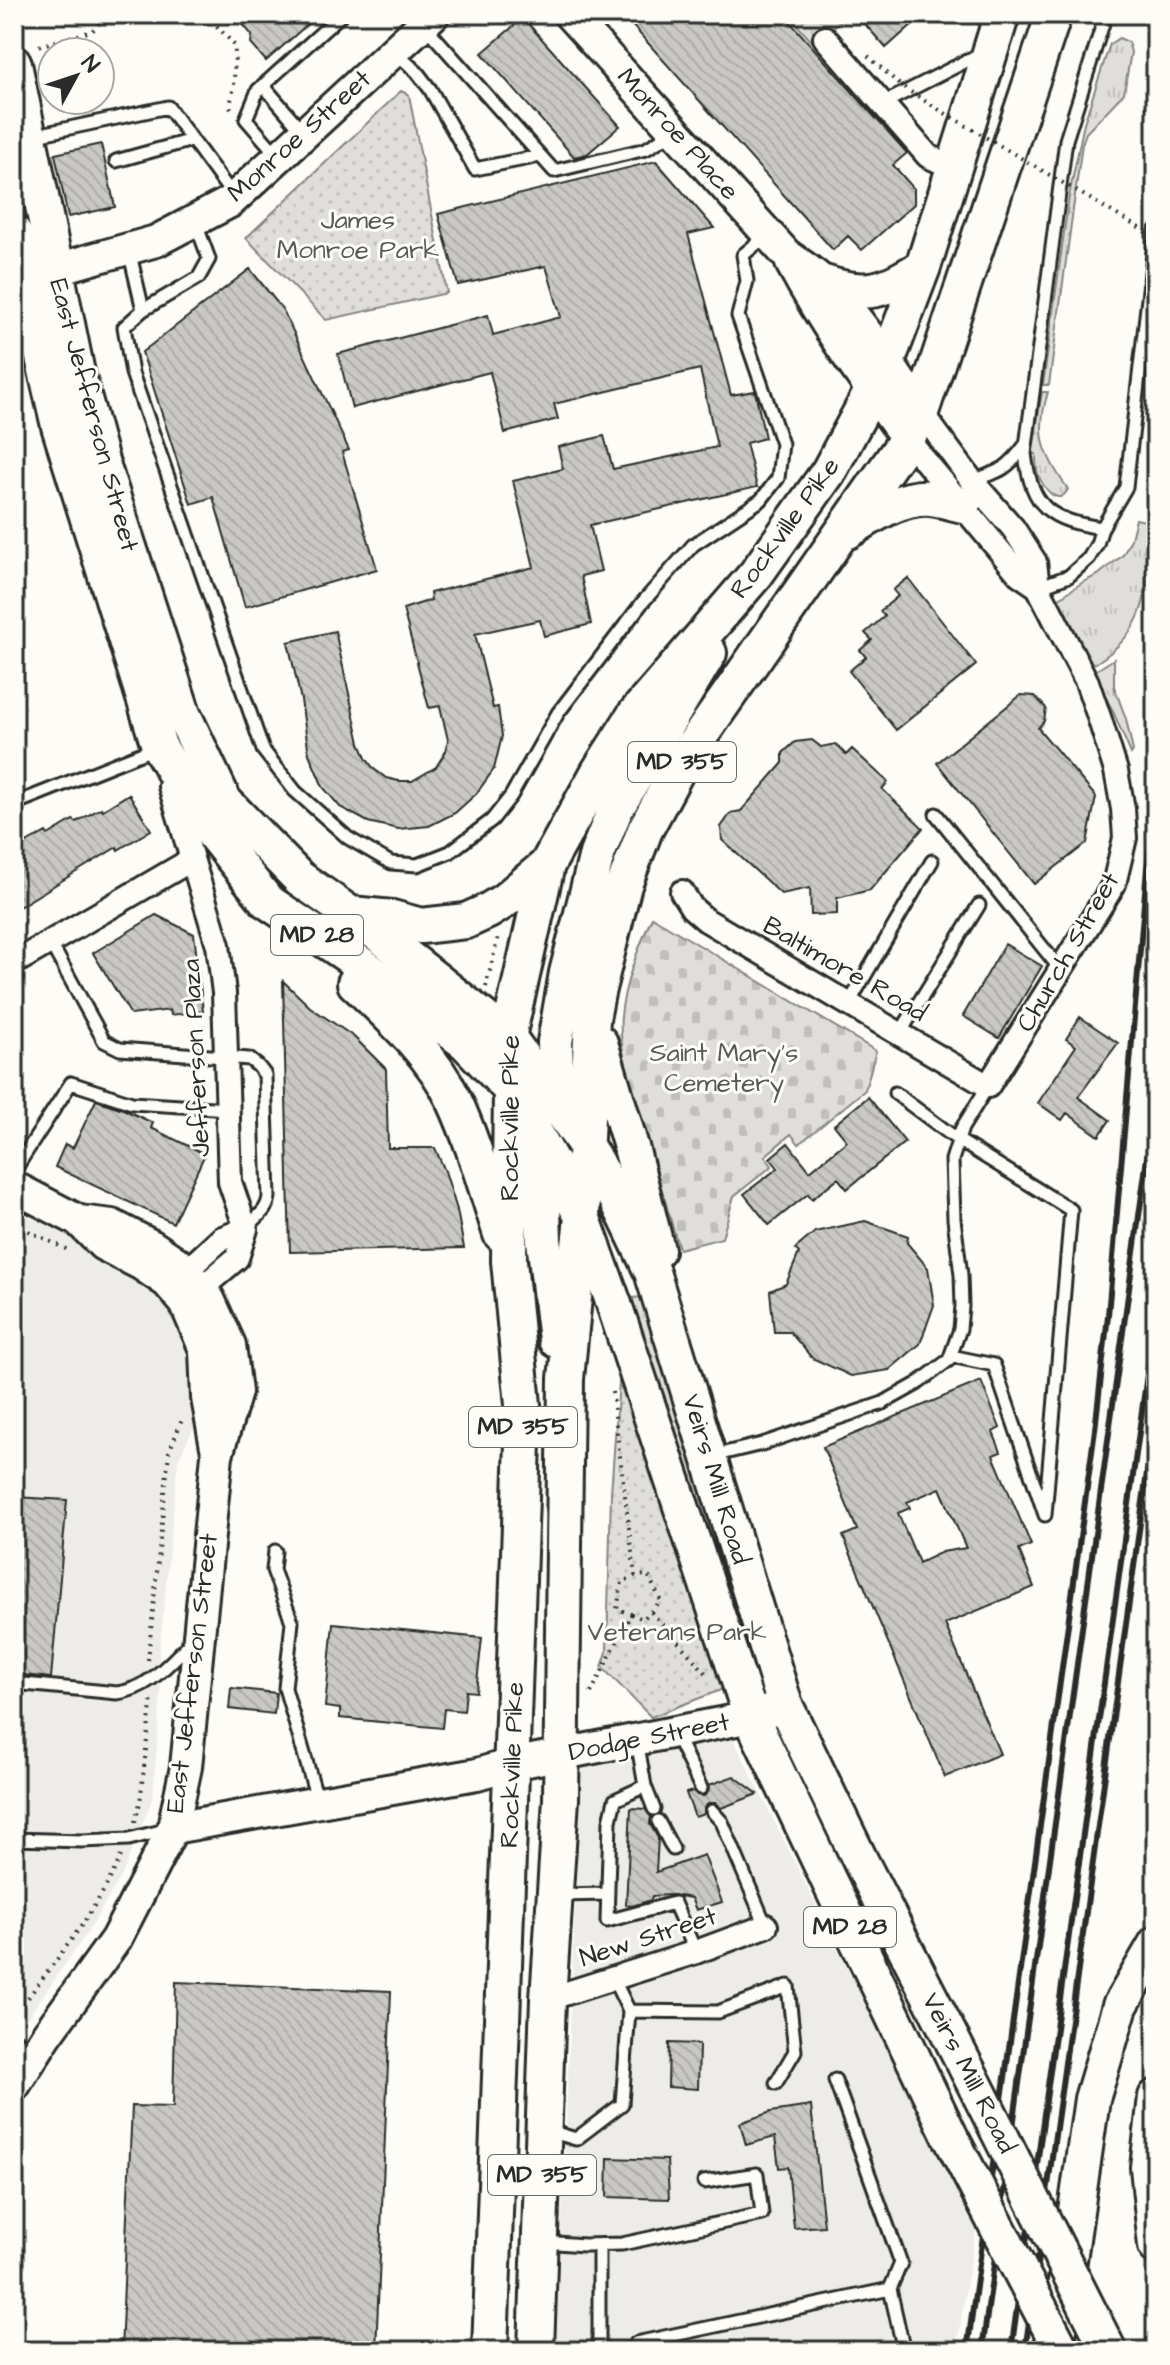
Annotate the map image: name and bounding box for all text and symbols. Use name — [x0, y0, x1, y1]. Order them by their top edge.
north arrow — [36, 36, 116, 116]
text: N — [74, 49, 107, 80]
street label: Monroe Place — [609, 60, 747, 208]
street label: Monroe Street — [219, 61, 379, 211]
park label: James Monroe Park — [277, 202, 439, 268]
street label: East Jefferson Street — [40, 275, 148, 556]
street label: Rockville Pike — [722, 450, 848, 606]
road number: MD 355 — [628, 742, 736, 782]
street label: Church Street — [1008, 865, 1129, 1038]
street label: Baltimore Road — [756, 907, 934, 1031]
road number: MD 28 — [271, 915, 363, 955]
street label: Jefferson Plaza — [173, 958, 219, 1158]
street label: Rockville Pike — [492, 1035, 528, 1201]
park label: Saint Mary's Cemetery — [650, 1035, 798, 1103]
street label: Veirs Mill Road — [673, 1390, 759, 1568]
road number: MD 355 — [469, 1407, 577, 1447]
street label: East Jefferson Street — [157, 1531, 227, 1815]
park label: Veterans Park — [587, 1614, 767, 1650]
street label: Rockville Pike — [491, 1681, 533, 1849]
street label: Dodge Street — [566, 1704, 733, 1772]
street label: New Street — [575, 1898, 722, 1976]
road number: MD 28 — [804, 1907, 896, 1947]
street label: Veirs Mill Road — [913, 1986, 1025, 2160]
road number: MD 355 — [488, 2155, 596, 2195]

